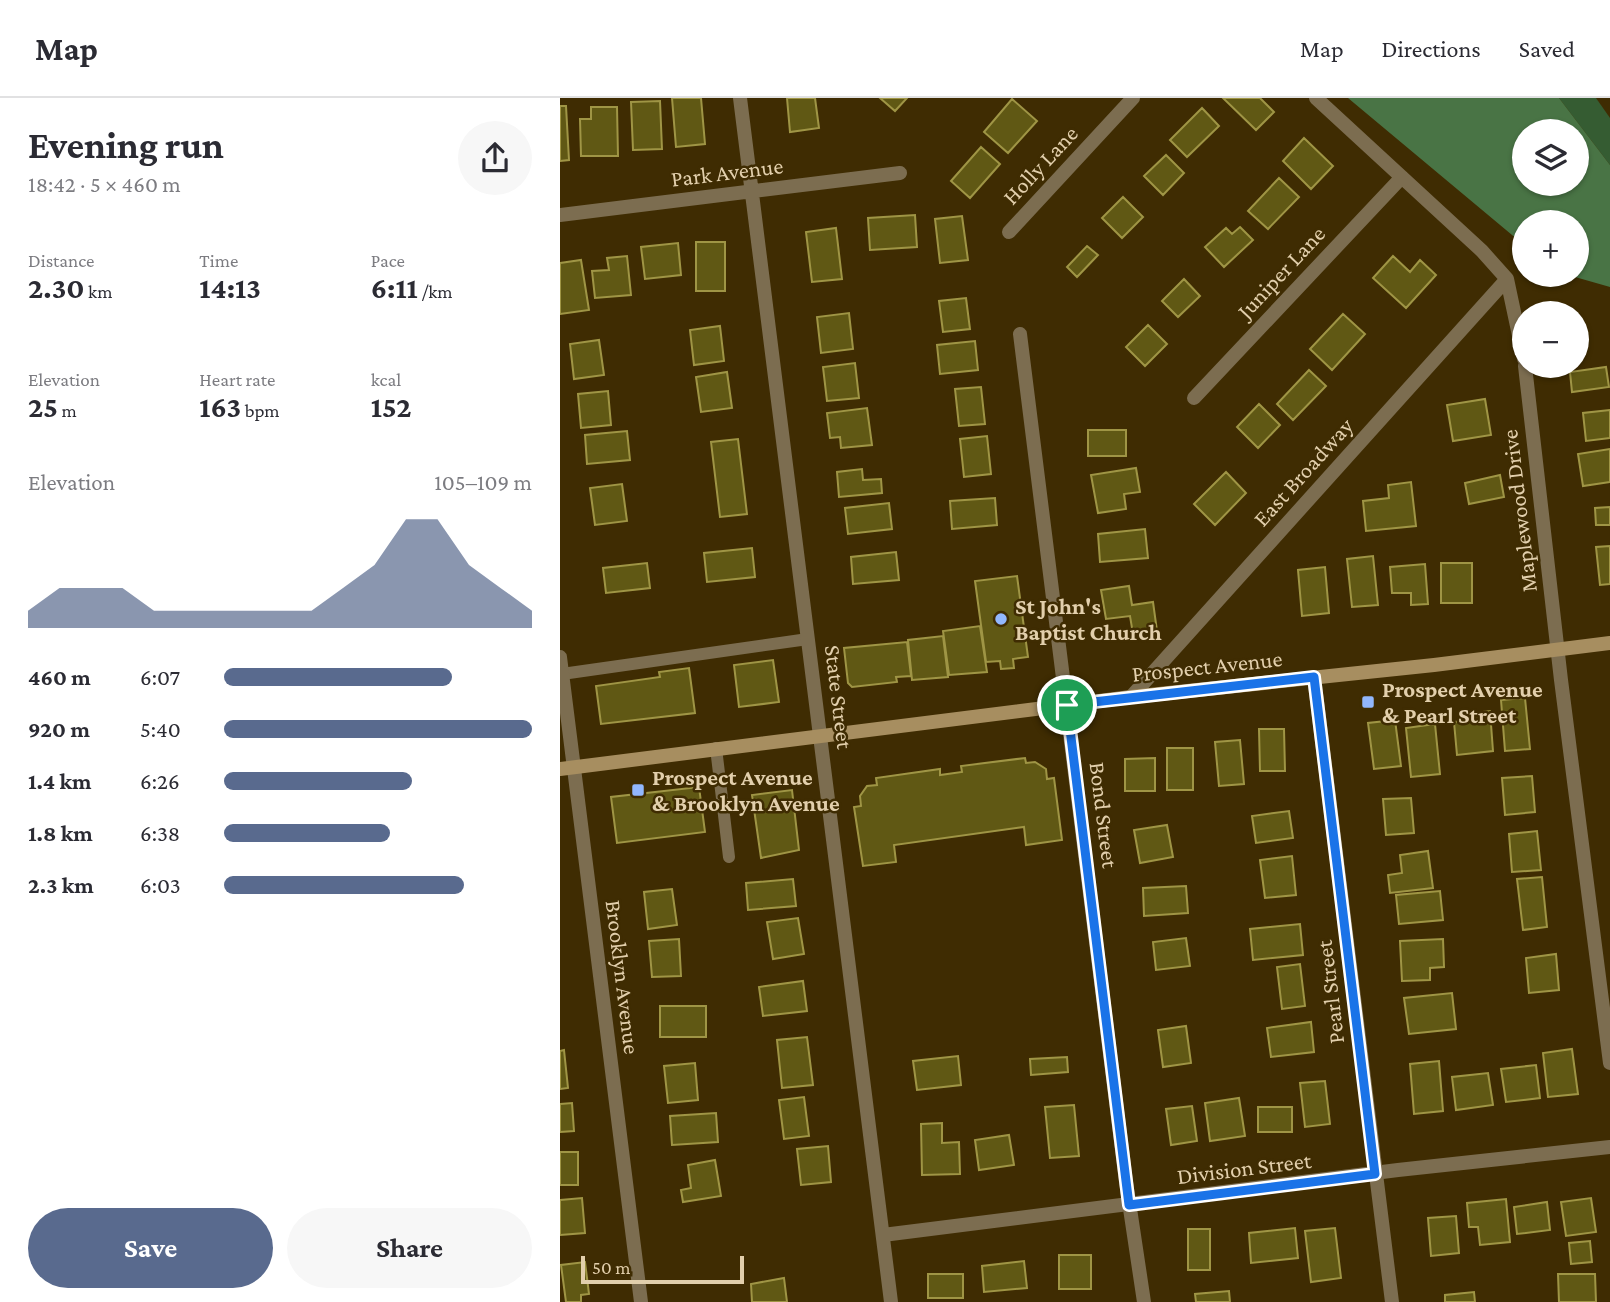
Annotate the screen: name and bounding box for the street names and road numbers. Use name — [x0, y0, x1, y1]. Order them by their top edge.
street label: Holly Lane — [997, 120, 1083, 210]
street label: Park Avenue — [669, 152, 785, 192]
street label: Juniper Lane — [1230, 220, 1330, 325]
street label: East Broadway — [1248, 412, 1359, 531]
street label: Maplewood Drive — [1496, 428, 1542, 594]
street label: State Street — [820, 643, 858, 751]
street label: Prospect Avenue — [1131, 645, 1283, 687]
street label: Bond Street — [1085, 760, 1123, 870]
street label: Brooklyn Avenue — [601, 898, 645, 1056]
street label: Pearl Street — [1311, 938, 1349, 1045]
street label: Division Street — [1175, 1147, 1313, 1189]

